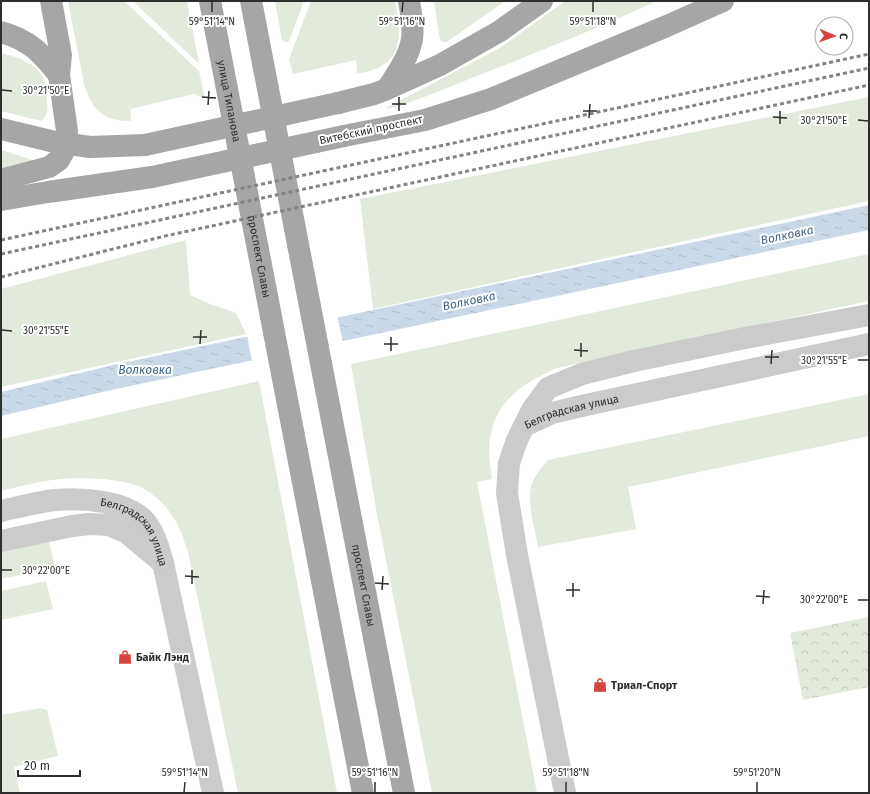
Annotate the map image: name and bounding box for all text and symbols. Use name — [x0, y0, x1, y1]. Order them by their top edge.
text: 59°51'14"N — [189, 16, 235, 28]
text: 59°51'16"N — [379, 16, 425, 28]
text: 59°51'18"N — [570, 16, 616, 28]
north arrow — [814, 16, 854, 56]
text: С — [837, 33, 850, 40]
street label: улица Типанова — [215, 59, 244, 143]
text: 30°21'50"E — [23, 85, 69, 97]
street label: Витебский проспект — [318, 113, 424, 147]
text: 30°21'50"E — [801, 115, 847, 127]
street label: проспект Славы — [245, 214, 274, 299]
water label: Волковка — [759, 223, 815, 247]
water label: Волковка — [441, 289, 497, 313]
text: 30°21'55"E — [23, 325, 69, 337]
text: 30°21'55"E — [801, 355, 847, 367]
water label: Волковка — [118, 363, 172, 377]
street label: Белградская улица — [522, 392, 620, 432]
street label: Белградская улица — [99, 495, 170, 567]
street label: проспект Славы — [350, 543, 378, 628]
text: 30°22'00"E — [22, 565, 70, 577]
text: 30°22'00"E — [800, 594, 848, 606]
shop icon: Байк Лэнд — [117, 649, 133, 665]
place label: Байк Лэнд — [136, 651, 189, 664]
shop icon: Триал-Спорт — [592, 677, 608, 693]
place label: Триал-Спорт — [611, 679, 678, 692]
scale bar — [18, 752, 80, 778]
text: 20 m — [24, 759, 50, 773]
text: 59°51'14"N — [162, 767, 208, 779]
text: 59°51'16"N — [352, 767, 398, 779]
text: 59°51'18"N — [543, 767, 589, 779]
text: 59°51'20"N — [733, 767, 781, 779]

